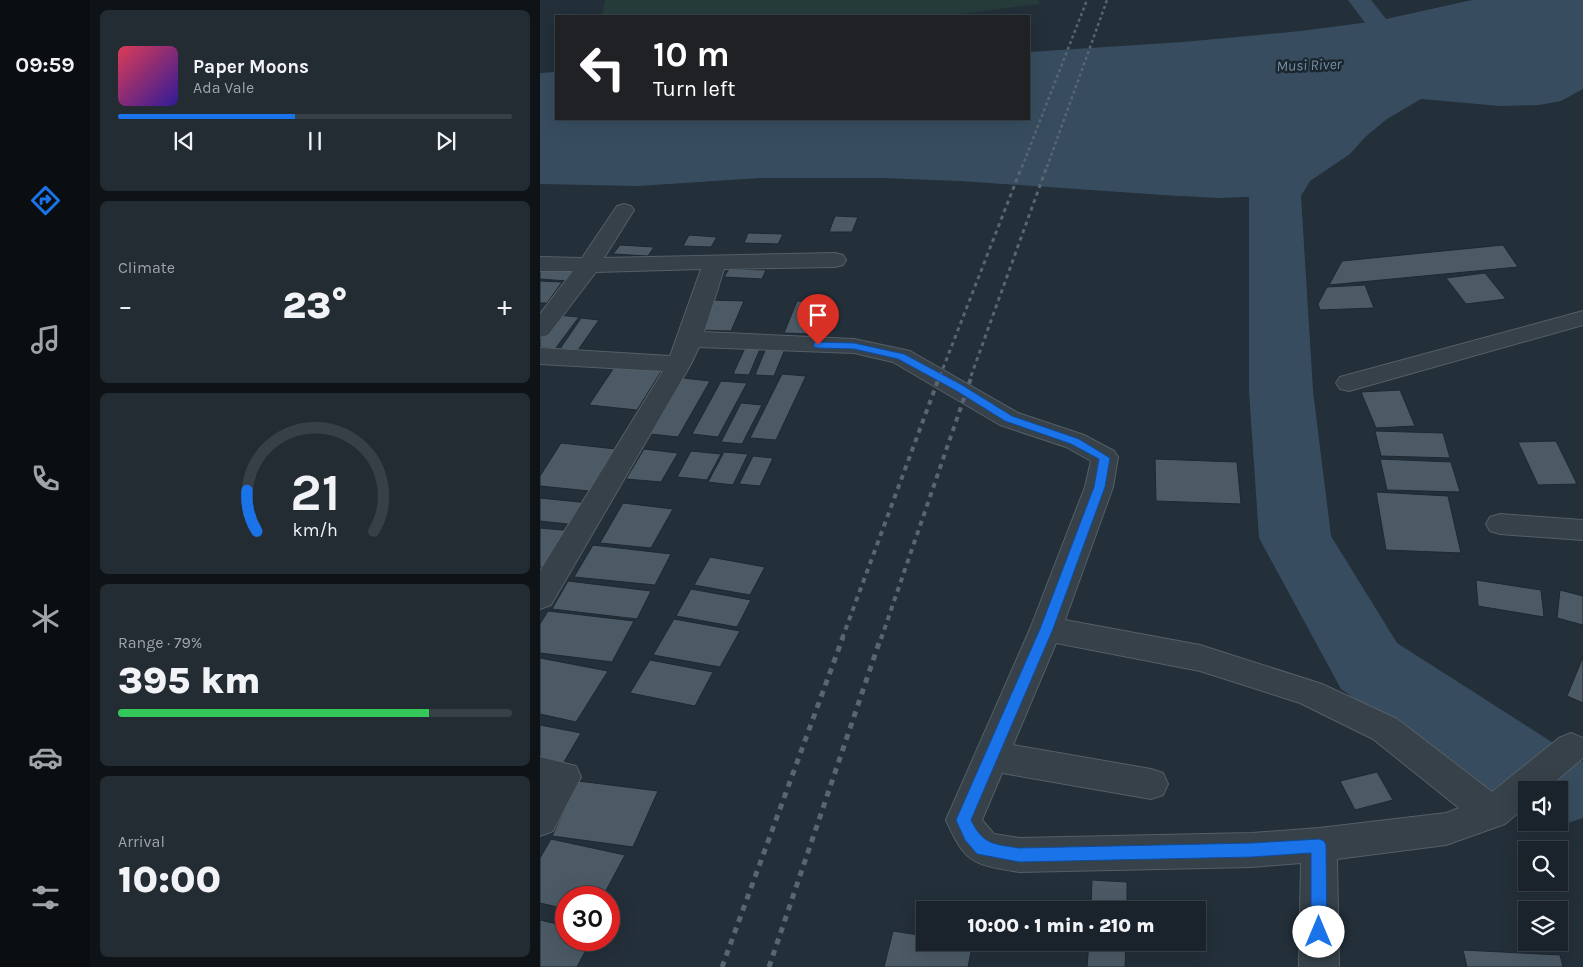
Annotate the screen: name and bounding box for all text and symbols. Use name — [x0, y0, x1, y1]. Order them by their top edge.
text: 10 m — [653, 34, 730, 75]
icon: left — [570, 35, 635, 100]
text: 09:59 — [15, 52, 75, 78]
water label: Musi River — [1276, 55, 1343, 75]
text: Paper Moons — [193, 56, 309, 78]
text: Turn left — [653, 76, 736, 102]
text: Ada Vale — [193, 78, 254, 97]
icon: previous — [170, 127, 198, 155]
icon: pause — [301, 127, 329, 155]
icon: next — [432, 127, 460, 155]
icon: directions — [28, 183, 63, 218]
text: Climate — [118, 258, 175, 277]
text: 23° — [282, 283, 348, 328]
text: − — [118, 289, 133, 322]
text: + — [497, 289, 512, 322]
pin — [797, 294, 839, 345]
icon: arrive — [804, 301, 832, 329]
icon: music — [28, 322, 63, 357]
icon: phone — [28, 461, 63, 496]
text: 21 — [290, 462, 340, 523]
text: km/h — [292, 520, 338, 541]
icon: climate — [28, 601, 63, 636]
text: Range · 79% — [118, 633, 202, 652]
text: 395 km — [118, 658, 261, 703]
icon: car — [28, 740, 63, 775]
map controls — [1518, 781, 1568, 951]
button: sound — [1518, 781, 1568, 831]
text: Arrival — [118, 832, 165, 851]
button: search — [1518, 841, 1568, 891]
text: 10:00 — [118, 857, 221, 902]
icon: filters — [28, 880, 63, 915]
speed limit sign: 30 — [555, 886, 620, 951]
button: layers — [1518, 901, 1568, 951]
position arrow — [1292, 905, 1344, 957]
text: 10:00 · 1 min · 210 m — [968, 915, 1155, 937]

